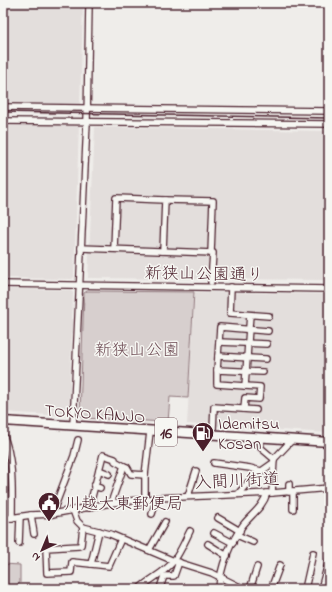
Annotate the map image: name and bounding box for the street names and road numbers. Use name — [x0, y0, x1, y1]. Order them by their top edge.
street label: 新狭山公園通り — [144, 261, 264, 288]
street label: TOKYO KANJO — [44, 399, 146, 430]
road number: 16 — [155, 418, 177, 446]
street label: 入間川街道 — [194, 467, 280, 496]

